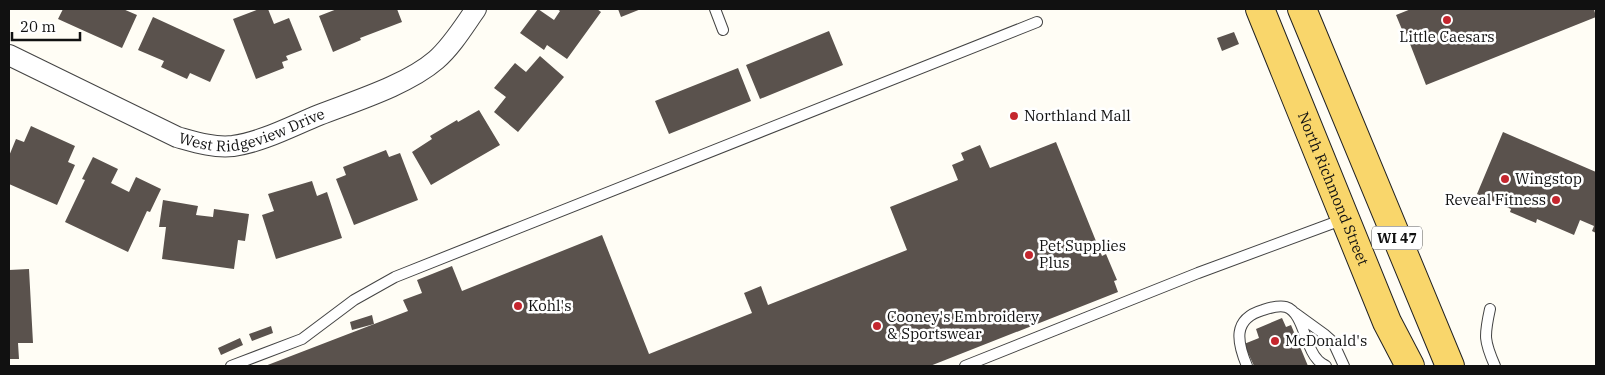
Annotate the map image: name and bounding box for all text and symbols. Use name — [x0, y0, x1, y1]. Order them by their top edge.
scale bar — [12, 10, 80, 42]
marker: Little Caesars — [1441, 14, 1453, 26]
text: 20 m — [20, 17, 56, 36]
place label: Little Caesars — [1399, 27, 1495, 46]
street label: West Ridgeview Drive — [177, 104, 327, 156]
place label: Northland Mall — [1024, 106, 1131, 125]
street label: North Richmond Street — [1294, 109, 1373, 268]
marker: Northland Mall — [1008, 110, 1020, 122]
place label: Wingstop — [1515, 169, 1582, 188]
marker: Wingstop — [1499, 173, 1511, 185]
place label: Reveal Fitness — [1445, 190, 1546, 209]
marker: Reveal Fitness — [1550, 194, 1562, 206]
road number: WI 47 — [1372, 227, 1422, 250]
place label: Pet Supplies Plus — [1039, 236, 1126, 272]
marker: Pet Supplies Plus — [1023, 249, 1035, 261]
place label: Kohl's — [528, 296, 572, 315]
marker: Kohl's — [512, 300, 524, 312]
place label: Cooney's Embroidery & Sportswear — [887, 307, 1039, 343]
marker: Cooney's Embroidery & Sportswear — [871, 320, 883, 332]
place label: McDonald's — [1285, 331, 1367, 350]
marker: McDonald's — [1269, 335, 1281, 347]

